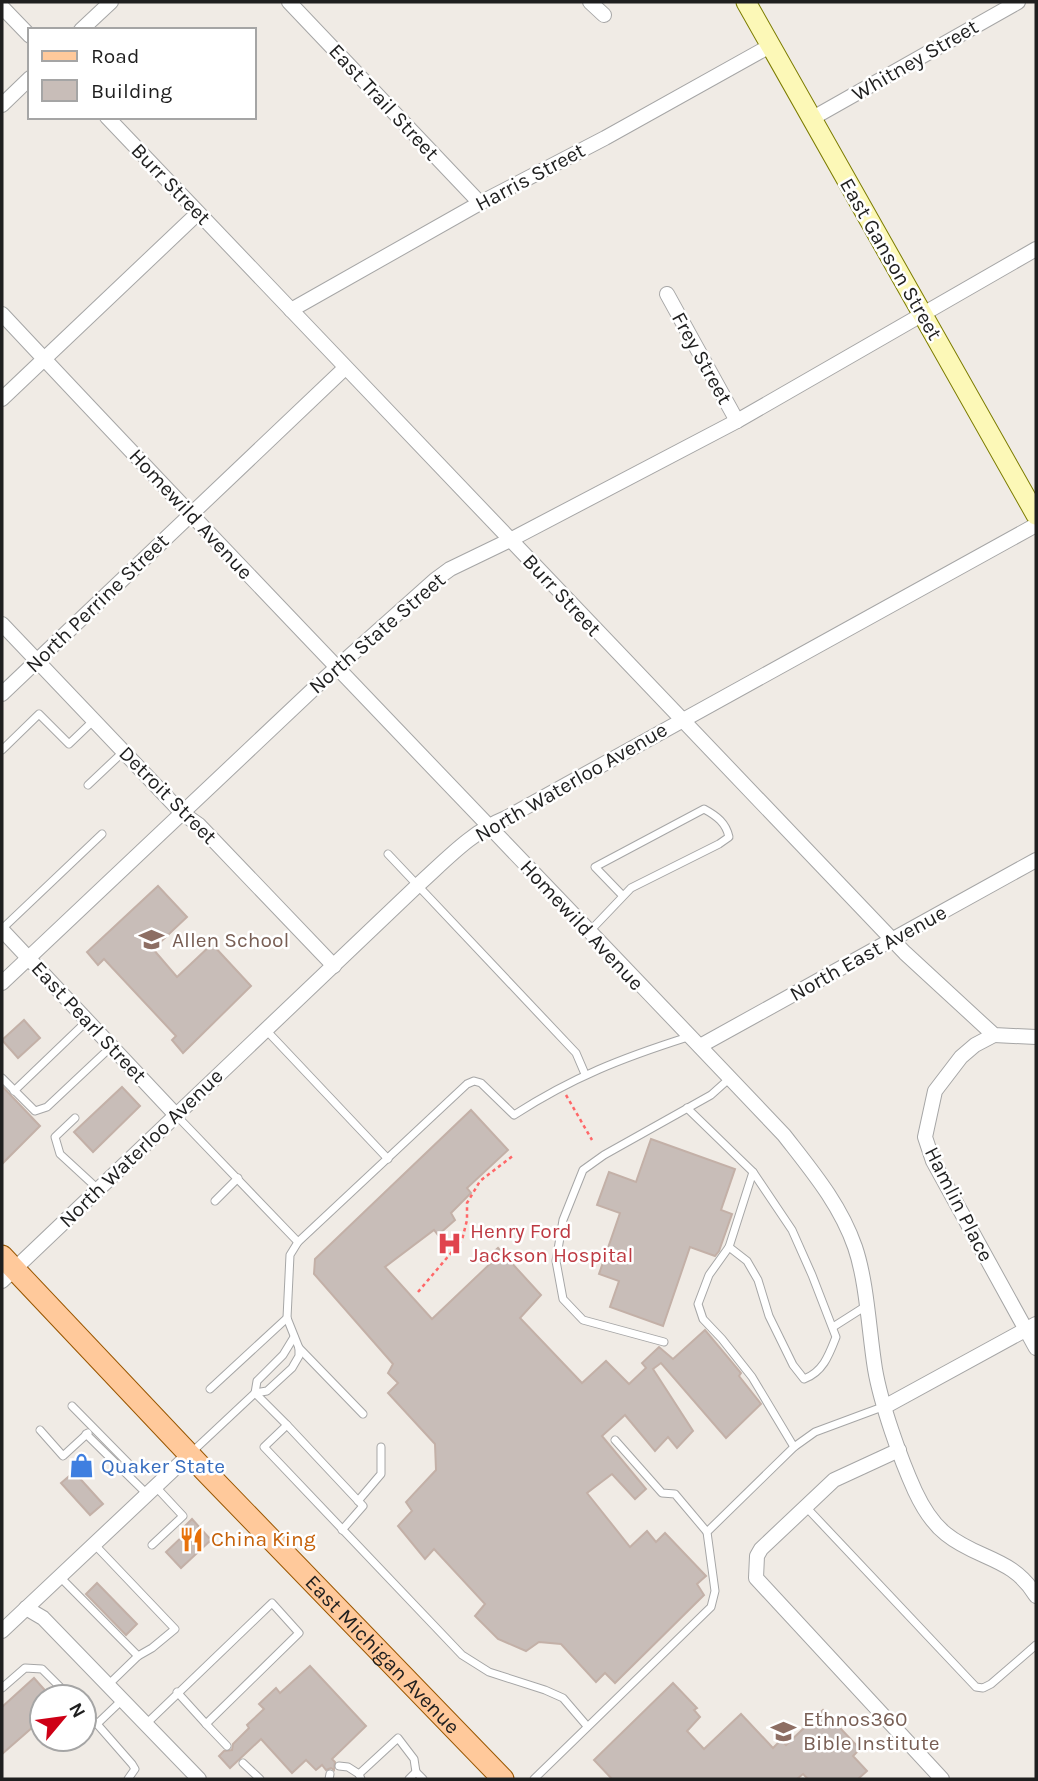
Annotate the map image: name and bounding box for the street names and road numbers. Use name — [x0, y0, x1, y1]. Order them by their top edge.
street label: Whitney Street — [848, 14, 982, 106]
street label: East Trail Street — [324, 39, 444, 165]
street label: Burr Street — [126, 138, 216, 230]
street label: Harris Street — [471, 138, 589, 216]
street label: East Ganson Street — [835, 174, 947, 344]
street label: Frey Street — [667, 308, 737, 408]
street label: Homewild Avenue — [124, 444, 258, 584]
street label: North Perrine Street — [21, 529, 173, 677]
street label: Burr Street — [518, 549, 606, 641]
street label: North State Street — [304, 567, 450, 699]
street label: North Waterloo Avenue — [471, 717, 671, 847]
street label: Detroit Street — [114, 741, 222, 849]
street label: Homewild Avenue — [515, 855, 649, 995]
street label: North East Avenue — [785, 900, 951, 1006]
street label: East Pearl Street — [27, 956, 152, 1088]
street label: North Waterloo Avenue — [54, 1064, 228, 1232]
street label: Hamlin Place — [920, 1143, 998, 1265]
street label: East Michigan Avenue — [300, 1570, 465, 1739]

